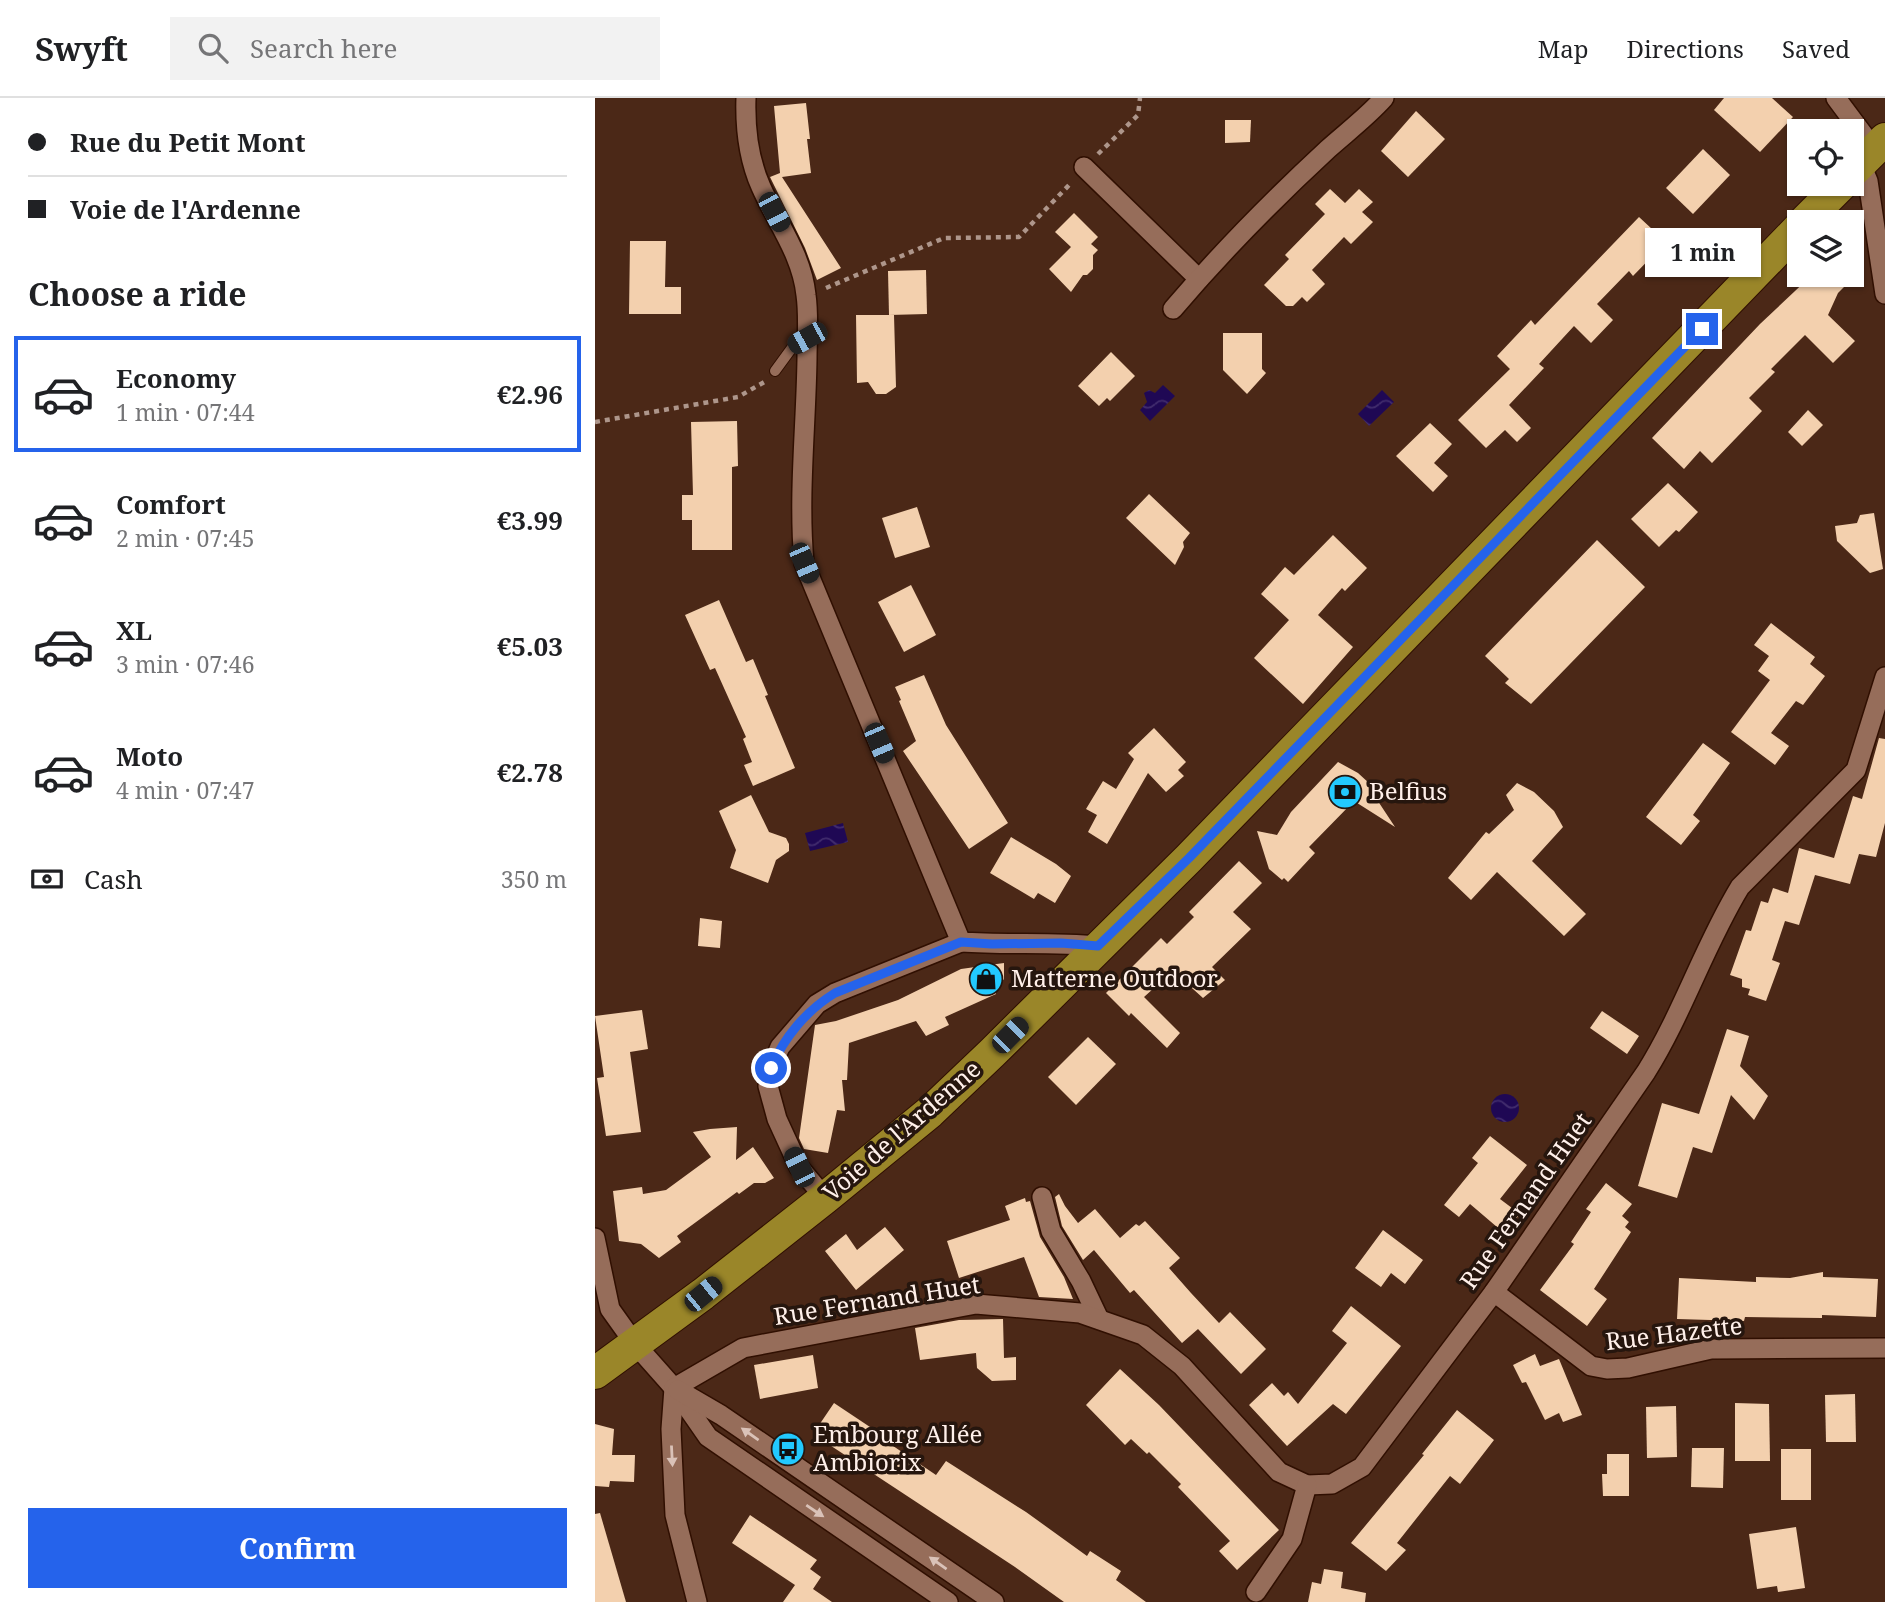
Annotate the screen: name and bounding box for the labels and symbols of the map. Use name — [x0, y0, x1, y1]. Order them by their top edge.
car — [755, 189, 794, 235]
callout: 1 min — [1644, 228, 1760, 276]
route end — [1686, 313, 1718, 345]
car — [784, 319, 831, 357]
car — [787, 540, 822, 586]
car — [862, 720, 897, 766]
bank icon: Belfius — [1326, 773, 1364, 811]
place label: Belfius — [1369, 774, 1447, 807]
shop icon: Matterne Outdoor — [967, 960, 1005, 998]
place label: Matterne Outdoor — [1011, 961, 1218, 994]
car — [988, 1013, 1033, 1057]
route start — [755, 1052, 787, 1084]
street label: Voie de l'Ardenne — [815, 1052, 987, 1208]
street label: Rue Fernand Huet — [1451, 1105, 1598, 1295]
car — [781, 1144, 818, 1190]
street label: Rue Fernand Huet — [771, 1267, 982, 1332]
car — [681, 1273, 726, 1315]
street label: Rue Hazette — [1604, 1308, 1744, 1357]
place label: Embourg Allée Ambiorix — [813, 1417, 982, 1478]
one-way arrow — [741, 1427, 759, 1441]
bus stop icon: Embourg Allée Ambiorix — [769, 1430, 807, 1468]
one-way arrow — [667, 1445, 678, 1467]
one-way arrow — [806, 1504, 824, 1518]
one-way arrow — [929, 1556, 947, 1570]

